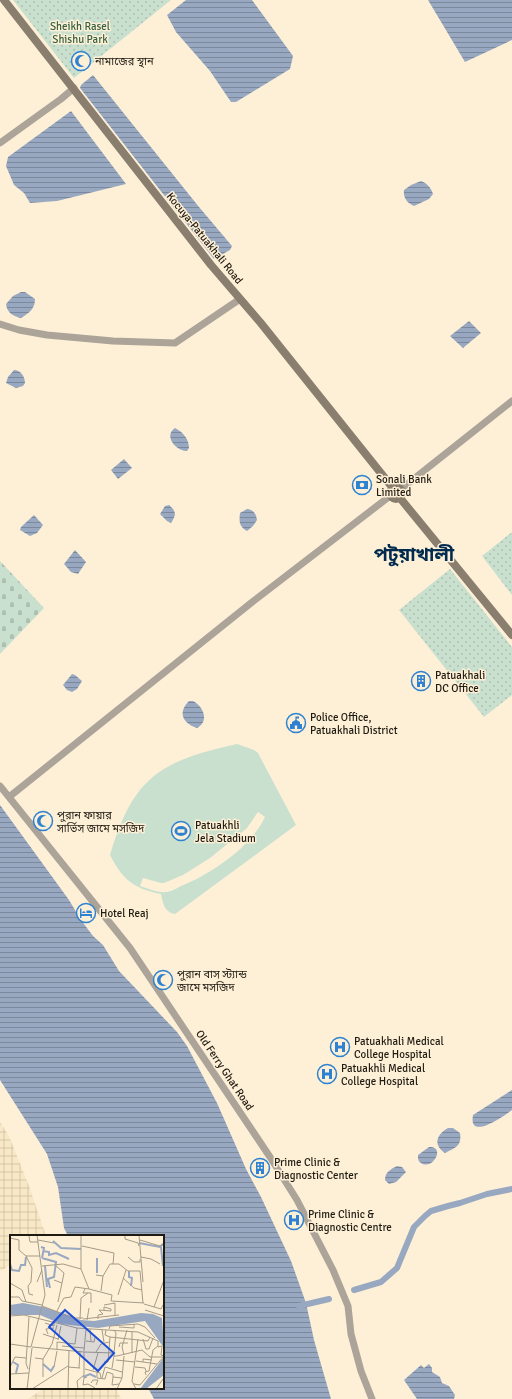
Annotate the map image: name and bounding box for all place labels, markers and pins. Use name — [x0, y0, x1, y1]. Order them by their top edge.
mosque icon: নামাজের স্থান — [70, 50, 92, 72]
place label: নামাজের স্থান — [94, 55, 154, 68]
place label: Sonali Bank Limited — [376, 473, 432, 499]
bank icon: Sonali Bank Limited — [351, 474, 373, 496]
place label: Patuakhali DC Office — [435, 669, 485, 695]
building icon: Patuakhali DC Office — [410, 670, 432, 692]
place label: Police Office, Patuakhali District — [310, 711, 398, 737]
public building icon: Police Office, Patuakhali District — [285, 712, 307, 734]
place label: পুরান ফায়ার সার্ভিস জামে মসজিদ — [56, 809, 145, 835]
mosque icon: পুরান ফায়ার সার্ভিস জামে মসজিদ — [32, 810, 54, 832]
place label: Patuakhli Jela Stadium — [195, 819, 256, 845]
sports icon: Patuakhli Jela Stadium — [170, 820, 192, 842]
hotel icon: Hotel Reaj — [75, 902, 97, 924]
place label: Hotel Reaj — [100, 907, 149, 920]
place label: পুরান বাস স্ট্যান্ড জামে মসজিদ — [176, 968, 247, 994]
mosque icon: পুরান বাস স্ট্যান্ড জামে মসজিদ — [152, 969, 174, 991]
place label: Patuakhali Medical College Hospital — [354, 1035, 444, 1061]
hospital icon: Patuakhali Medical College Hospital — [329, 1036, 351, 1058]
place label: Patuakhli Medical College Hospital — [341, 1062, 425, 1088]
hospital icon: Patuakhli Medical College Hospital — [316, 1063, 338, 1085]
place label: Prime Clinic & Diagnostic Center — [274, 1156, 358, 1182]
building icon: Prime Clinic & Diagnostic Center — [249, 1157, 271, 1179]
place label: Prime Clinic & Diagnostic Centre — [308, 1208, 392, 1234]
hospital icon: Prime Clinic & Diagnostic Centre — [283, 1209, 305, 1231]

